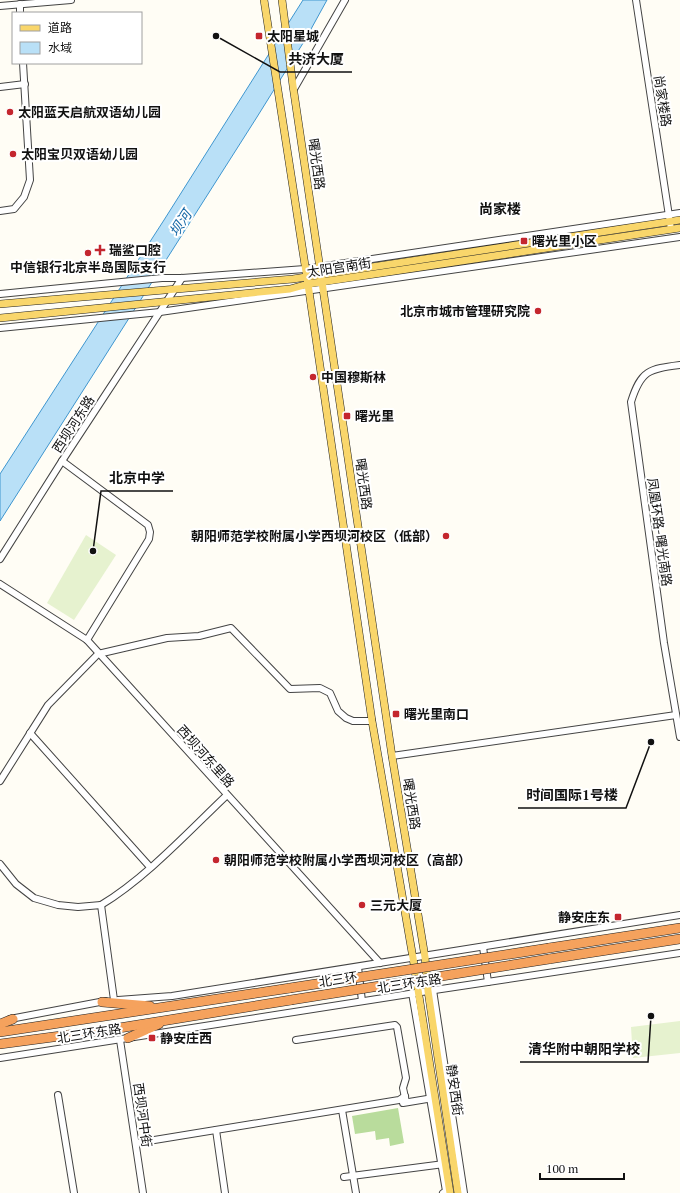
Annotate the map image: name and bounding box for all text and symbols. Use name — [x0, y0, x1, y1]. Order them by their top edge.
legend — [12, 12, 142, 64]
text: 道路 — [48, 20, 72, 35]
place label: 太阳星城 — [267, 27, 319, 45]
marker: 太阳星城 — [254, 31, 264, 41]
text: 水域 — [48, 40, 72, 55]
callout: 共济大厦 — [280, 46, 352, 72]
text: 共济大厦 — [288, 49, 344, 68]
street label: 尚家楼路 — [650, 74, 676, 128]
place label: 太阳蓝天启航双语幼儿园 — [18, 103, 161, 121]
marker: 太阳蓝天启航双语幼儿园 — [5, 107, 15, 117]
street label: 曙光西路 — [304, 137, 330, 191]
place label: 太阳宝贝双语幼儿园 — [21, 145, 138, 163]
marker: 太阳宝贝双语幼儿园 — [8, 149, 18, 159]
district label: 尚家楼 — [479, 199, 521, 218]
water label: 坝河 — [164, 204, 197, 240]
place label: 曙光里小区 — [532, 232, 597, 250]
marker: 曙光里小区 — [519, 236, 529, 246]
place label: 瑞鲨口腔 — [109, 241, 161, 259]
marker: 瑞鲨口腔 — [94, 244, 106, 256]
marker: 中信银行北京半岛国际支行 — [83, 248, 93, 258]
street label: 太阳宫南街 — [305, 253, 373, 281]
place label: 中信银行北京半岛国际支行 — [10, 258, 166, 276]
place label: 北京市城市管理研究院 — [400, 302, 530, 320]
marker: 北京市城市管理研究院 — [533, 306, 543, 316]
place label: 中国穆斯林 — [321, 368, 386, 386]
marker: 中国穆斯林 — [308, 372, 318, 382]
street label: 西坝河东路 — [48, 392, 98, 456]
place label: 曙光里 — [355, 407, 394, 425]
marker: 曙光里 — [342, 411, 352, 421]
street label: 曙光西路 — [351, 457, 377, 511]
callout: 北京中学 — [101, 465, 173, 491]
text: 北京中学 — [109, 468, 165, 487]
street label: 凤凰环路-曙光南路 — [643, 477, 677, 587]
place label: 朝阳师范学校附属小学西坝河校区（低部） — [191, 527, 438, 545]
marker: 朝阳师范学校附属小学西坝河校区（低部） — [441, 531, 451, 541]
place label: 曙光里南口 — [404, 705, 469, 723]
marker: 曙光里南口 — [391, 709, 401, 719]
street label: 西坝河东里路 — [173, 721, 239, 791]
street label: 曙光西路 — [399, 777, 425, 831]
callout: 时间国际1号楼 — [518, 782, 626, 808]
text: 时间国际1号楼 — [526, 785, 618, 804]
place label: 朝阳师范学校附属小学西坝河校区（高部） — [224, 851, 471, 869]
marker: 朝阳师范学校附属小学西坝河校区（高部） — [211, 855, 221, 865]
place label: 三元大厦 — [370, 896, 422, 914]
marker: 三元大厦 — [357, 900, 367, 910]
place label: 静安庄东 — [558, 908, 610, 926]
marker: 静安庄东 — [613, 912, 623, 922]
street label: 北三环 — [317, 967, 359, 991]
street label: 北三环东路 — [375, 969, 443, 997]
street label: 北三环东路 — [55, 1019, 123, 1047]
place label: 静安庄西 — [160, 1029, 212, 1047]
marker: 静安庄西 — [147, 1033, 157, 1043]
callout: 清华附中朝阳学校 — [520, 1036, 648, 1062]
text: 清华附中朝阳学校 — [528, 1039, 640, 1058]
street label: 静安西街 — [442, 1063, 468, 1117]
street label: 西坝河中街 — [130, 1082, 156, 1148]
scale bar — [540, 1155, 624, 1181]
text: 100 m — [546, 1161, 579, 1176]

